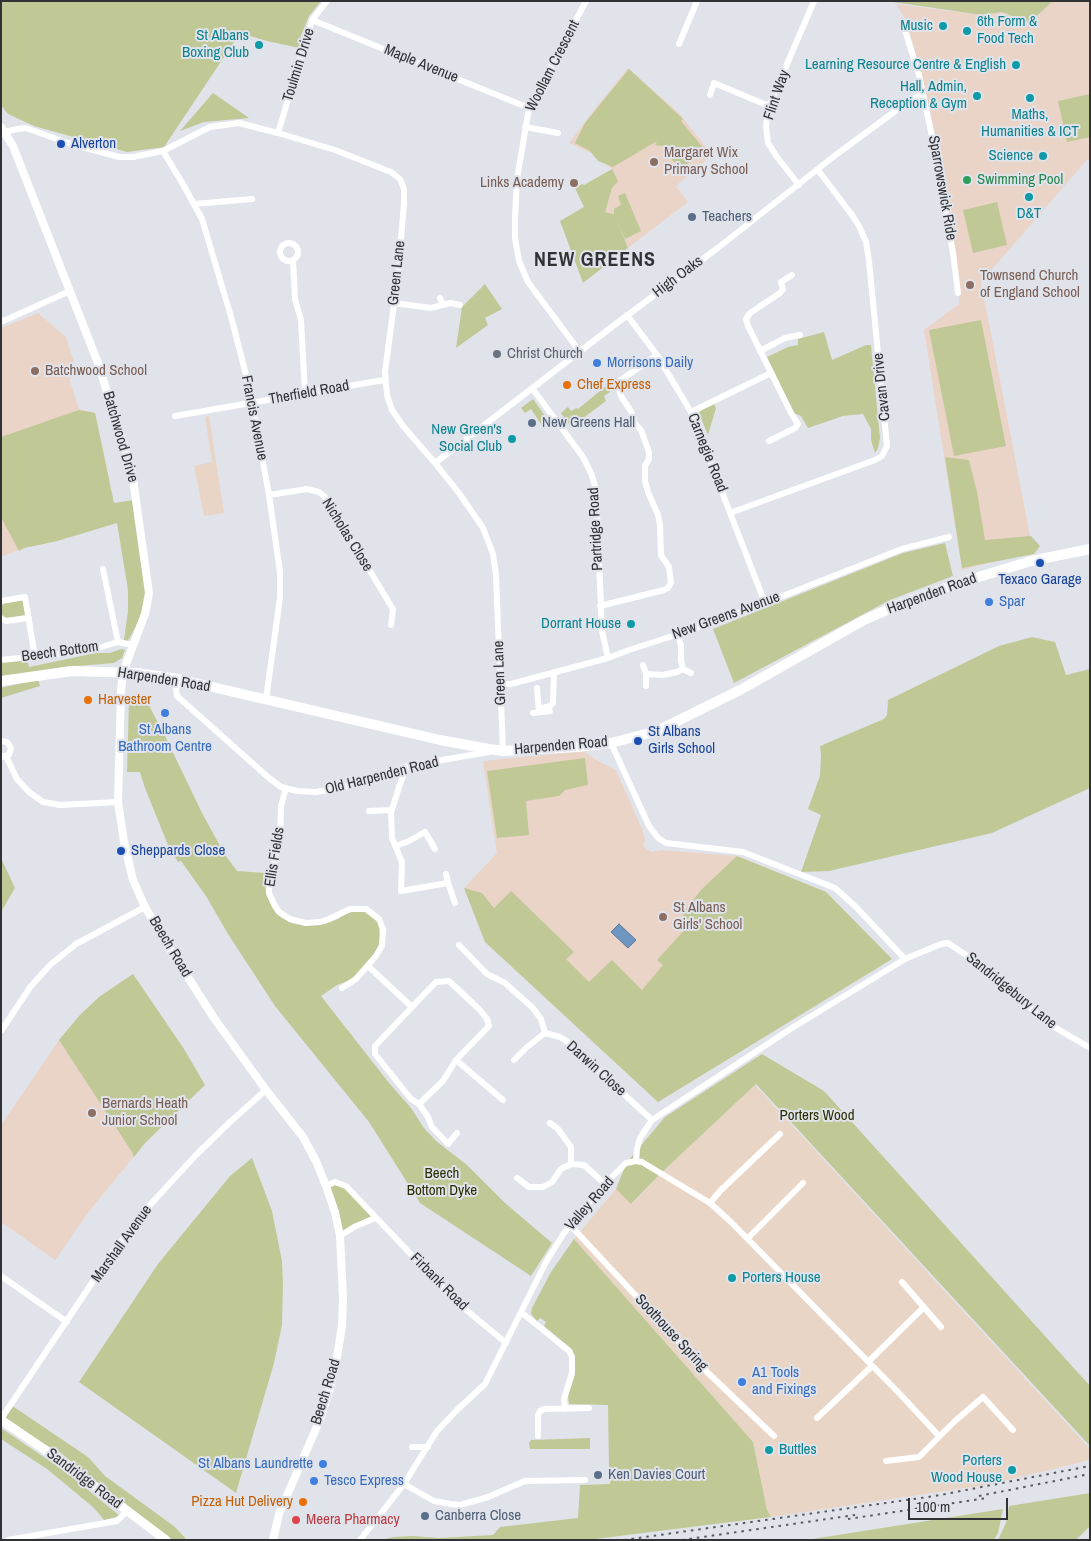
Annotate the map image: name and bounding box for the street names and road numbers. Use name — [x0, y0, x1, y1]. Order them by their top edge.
street label: Woollam Crescent — [522, 17, 584, 115]
street label: Toulmin Drive — [279, 26, 319, 104]
street label: Maple Avenue — [381, 41, 461, 87]
street label: Flint Way — [760, 68, 794, 122]
street label: Sparrowswick Ride — [924, 134, 960, 242]
street label: Green Lane — [385, 240, 409, 306]
street label: High Oaks — [649, 252, 707, 302]
street label: Cavan Drive — [869, 352, 895, 422]
street label: Francis Avenue — [237, 374, 271, 462]
street label: Therfield Road — [267, 377, 351, 409]
street label: Batchwood Drive — [98, 390, 142, 484]
street label: Carnegie Road — [683, 411, 731, 495]
street label: Partridge Road — [585, 487, 607, 571]
street label: Nicholas Close — [317, 495, 377, 575]
street label: Harpenden Road — [885, 570, 979, 618]
street label: New Greens Avenue — [670, 588, 782, 644]
street label: Beech Bottom — [20, 638, 100, 666]
street label: Green Lane — [490, 640, 510, 706]
street label: Harpenden Road — [116, 664, 212, 696]
street label: Harpenden Road — [514, 733, 608, 759]
street label: Old Harpenden Road — [323, 753, 441, 799]
street label: Ellis Fields — [261, 826, 289, 888]
street label: Beech Road — [145, 913, 195, 981]
street label: Sandridgebury Lane — [962, 949, 1060, 1033]
street label: Darwin Close — [563, 1038, 629, 1100]
street label: Valley Road — [562, 1173, 618, 1235]
street label: Marshall Avenue — [88, 1202, 156, 1286]
street label: Firbank Road — [406, 1249, 472, 1315]
street label: Soothouse Spring — [631, 1291, 711, 1375]
street label: Beech Road — [307, 1357, 345, 1427]
street label: Sandridge Road — [43, 1445, 125, 1513]

